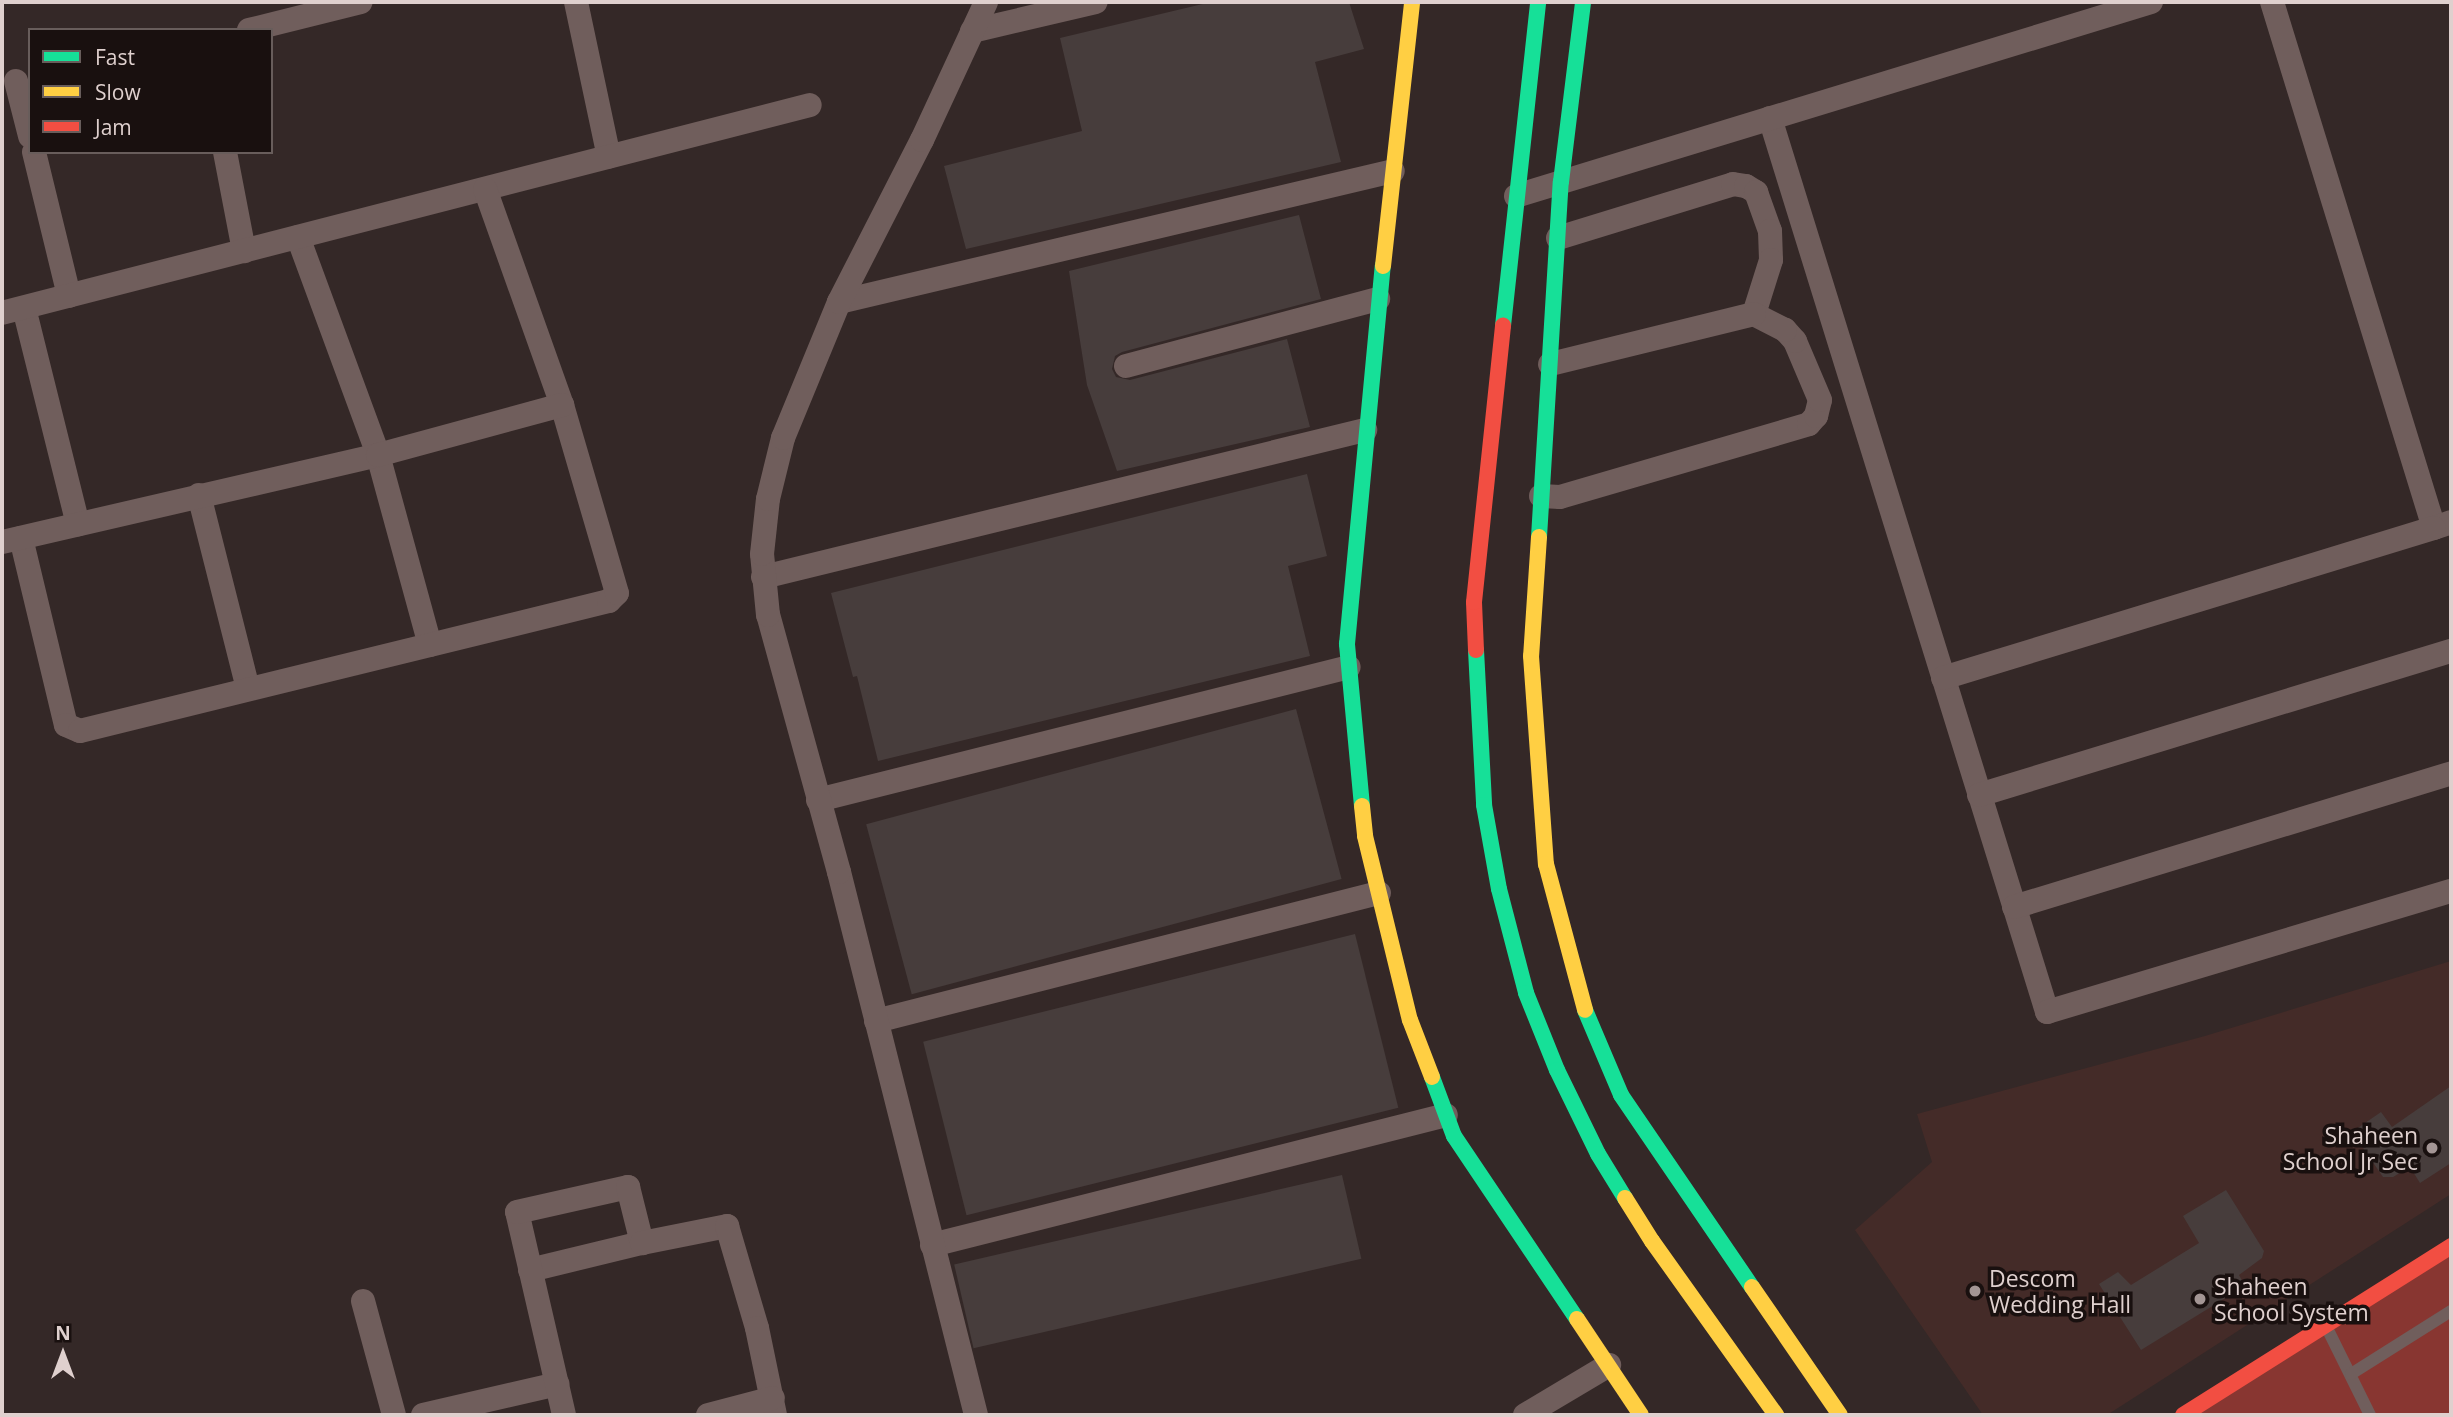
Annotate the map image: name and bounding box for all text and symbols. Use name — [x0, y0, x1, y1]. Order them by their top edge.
legend — [28, 28, 273, 154]
text: Fast — [95, 43, 135, 71]
text: Slow — [95, 78, 141, 106]
text: Jam — [95, 113, 132, 141]
place label: Shaheen School Jr Sec — [2283, 1121, 2418, 1175]
marker: Shaheen School Jr Sec — [2424, 1140, 2440, 1156]
place label: Descom Wedding Hall — [1989, 1264, 2131, 1318]
place label: Shaheen School System — [2214, 1272, 2369, 1326]
marker: Descom Wedding Hall — [1967, 1283, 1983, 1299]
marker: Shaheen School System — [2192, 1291, 2208, 1307]
north arrow — [28, 1319, 98, 1389]
text: N — [55, 1320, 71, 1346]

